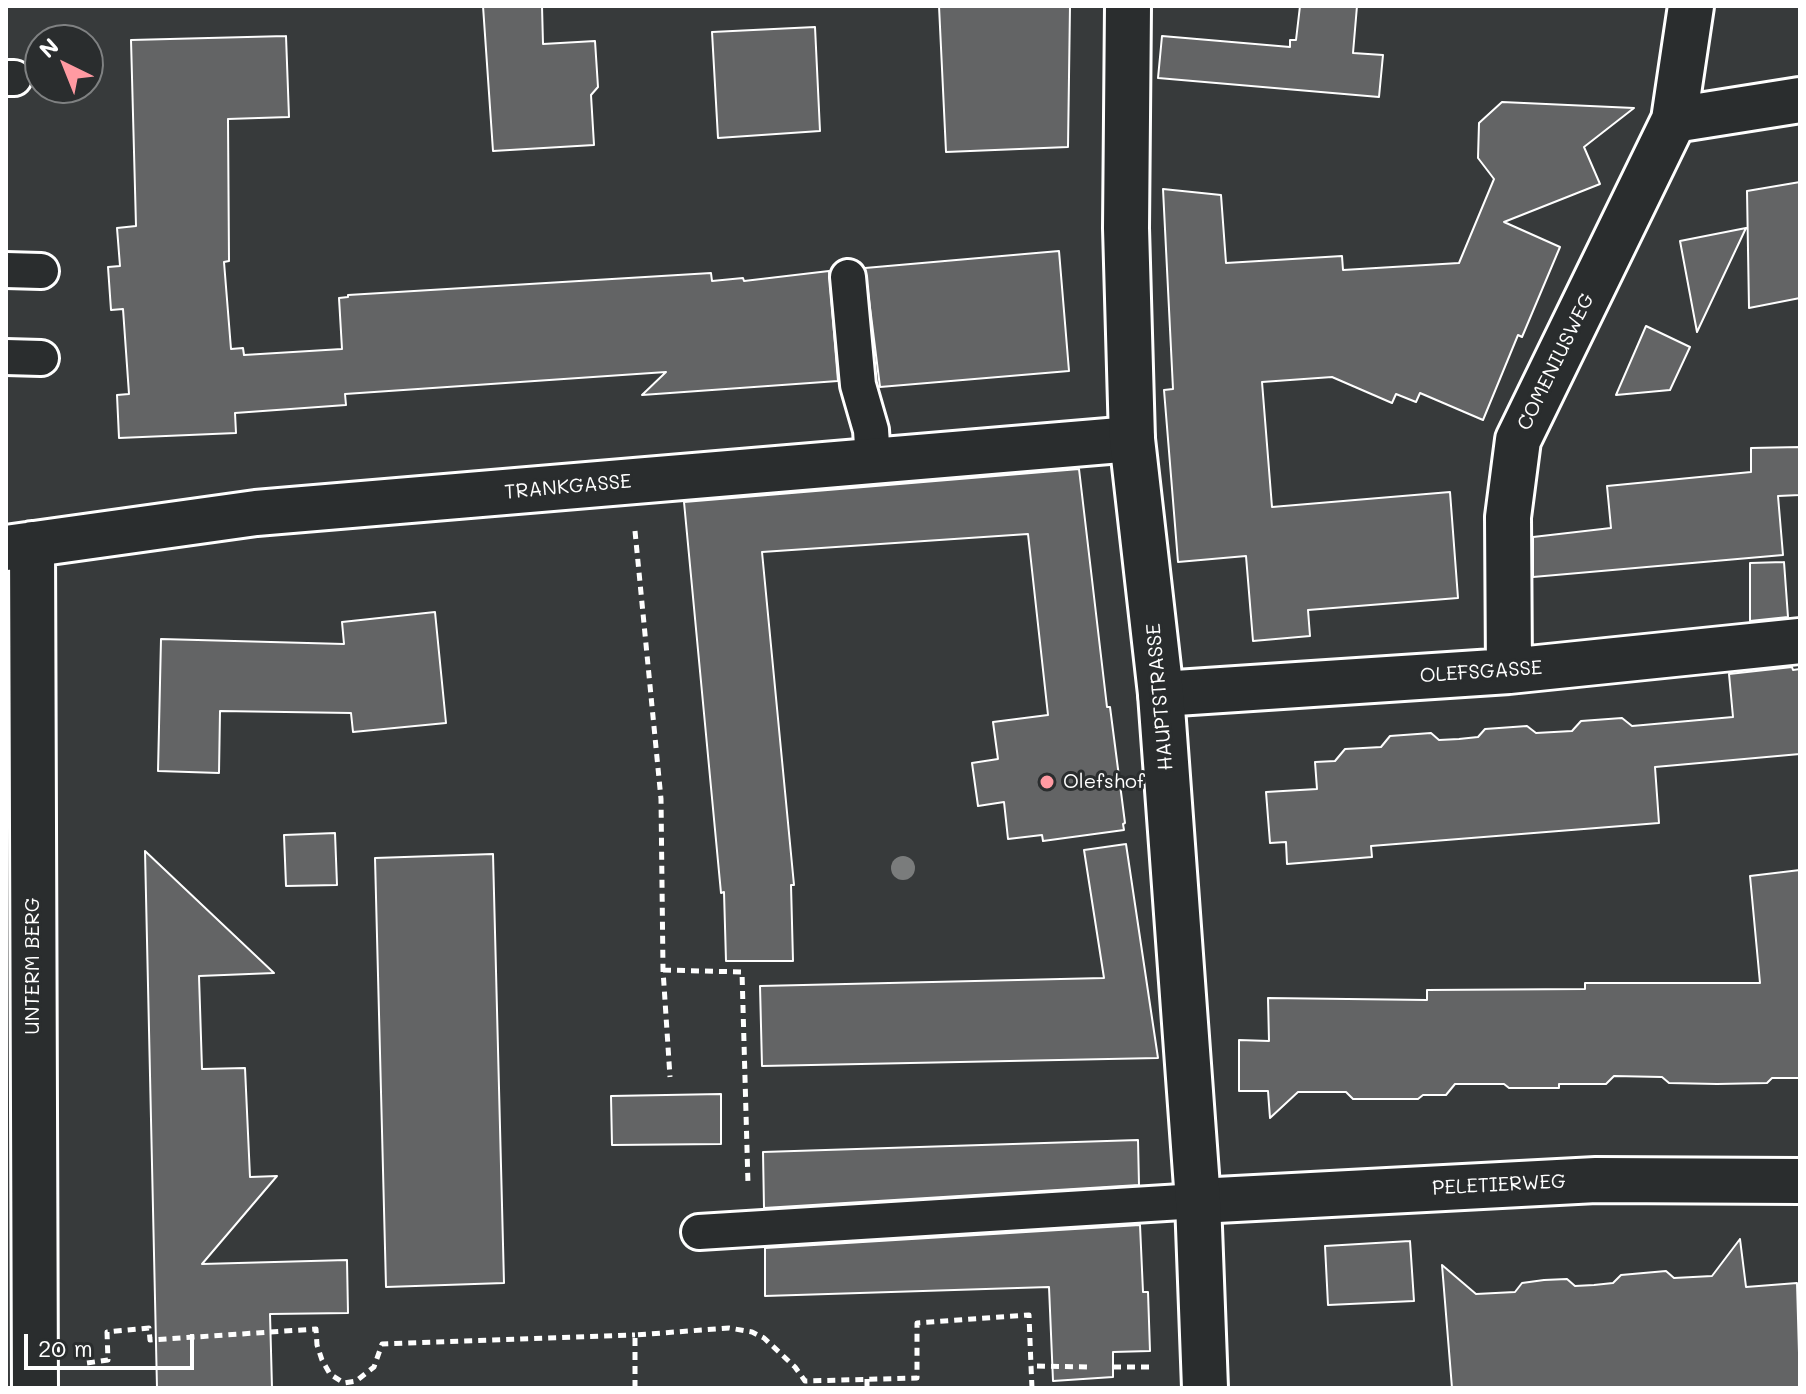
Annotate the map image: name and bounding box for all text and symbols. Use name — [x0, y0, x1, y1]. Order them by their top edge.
north arrow — [24, 24, 104, 104]
text: N — [33, 31, 65, 64]
street label: COMENIUSWEG — [1512, 290, 1600, 434]
street label: TRANKGASSE — [504, 469, 632, 505]
street label: HAUPTSTRASSE — [1142, 622, 1178, 772]
street label: OLEFSGASSE — [1419, 656, 1543, 688]
place label: Olefshof — [1063, 770, 1145, 794]
marker: Olefshof — [1038, 773, 1056, 791]
street label: UNTERM BERG — [21, 897, 45, 1035]
street label: PELETIERWEG — [1432, 1170, 1566, 1200]
scale bar — [28, 1318, 198, 1368]
text: 20 m — [38, 1332, 93, 1363]

